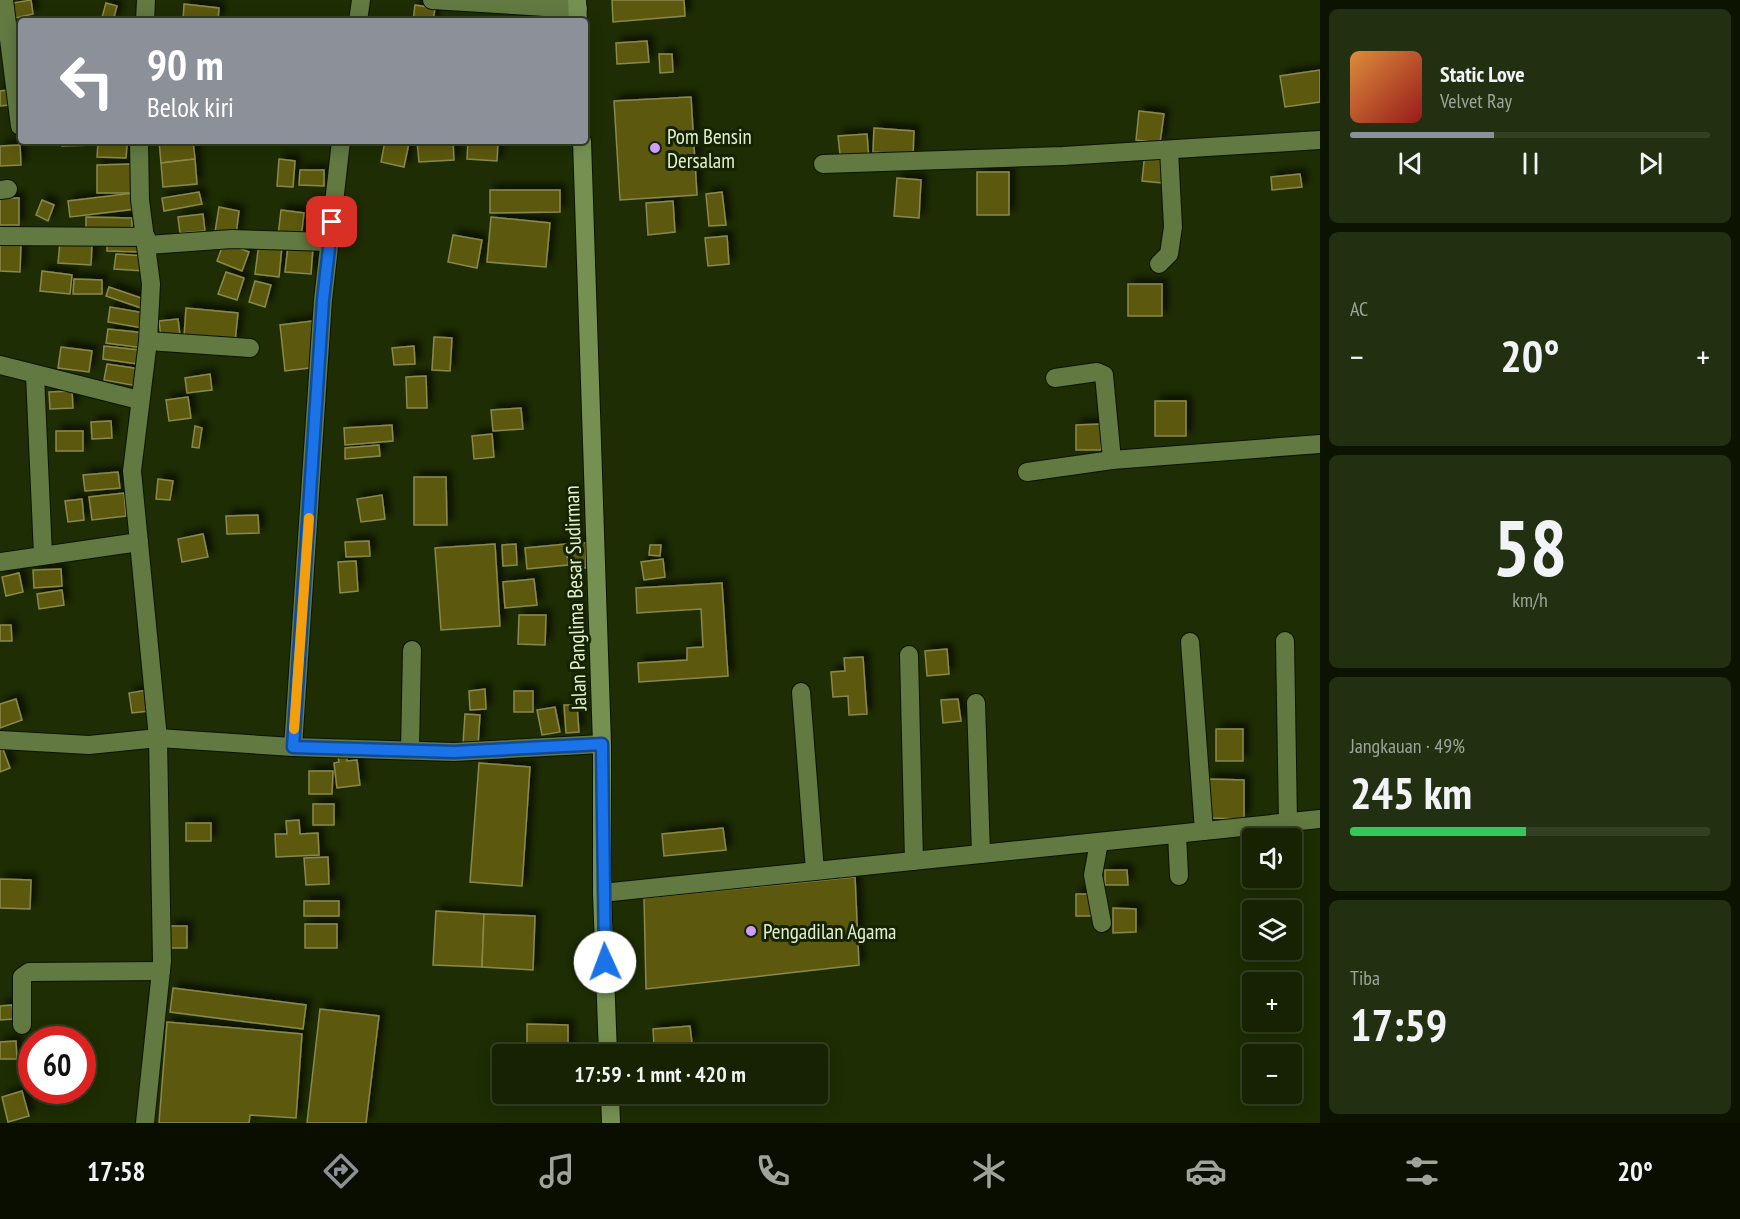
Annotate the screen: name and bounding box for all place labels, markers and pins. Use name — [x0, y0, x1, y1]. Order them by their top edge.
place label: Pom Bensin Dersalam — [667, 123, 752, 174]
marker: Pom Bensin Dersalam — [648, 141, 662, 155]
pin — [306, 196, 357, 247]
place label: Pengadilan Agama — [763, 918, 897, 945]
marker: Pengadilan Agama — [744, 924, 758, 938]

